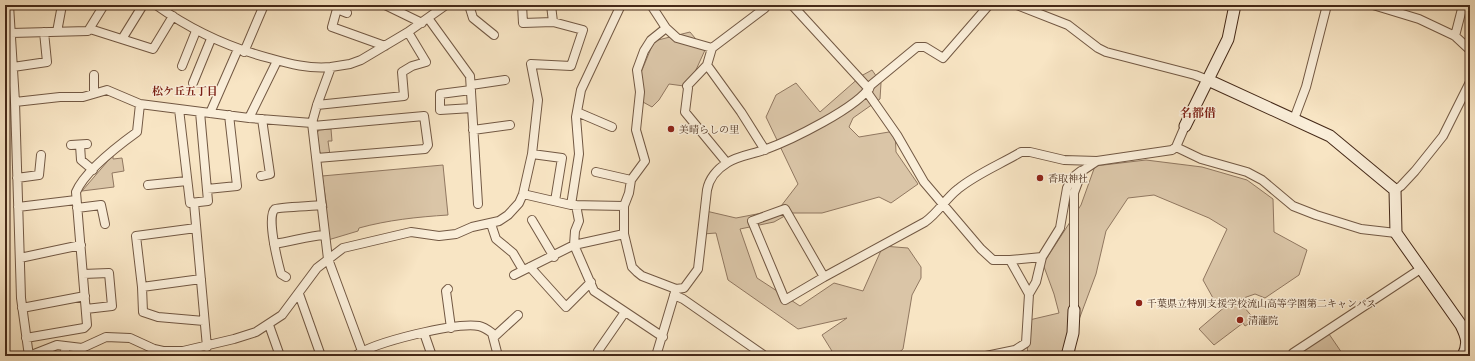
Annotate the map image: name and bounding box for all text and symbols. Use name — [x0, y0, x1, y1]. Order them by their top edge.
district label: 松ケ丘五丁目 — [152, 84, 218, 98]
district label: 名都借 — [1180, 105, 1216, 120]
place label: 美晴らしの里 — [679, 123, 739, 136]
marker: 美晴らしの里 — [666, 124, 676, 134]
place label: 香取神社 — [1048, 172, 1088, 185]
marker: 香取神社 — [1035, 173, 1045, 183]
place label: 千葉県立特別支援学校流山高等学園第二キャンパス — [1147, 297, 1376, 310]
marker: 千葉県立特別支援学校流山高等学園第二キャンパス — [1134, 298, 1144, 308]
place label: 清瀧院 — [1248, 314, 1278, 327]
marker: 清瀧院 — [1235, 315, 1245, 325]

